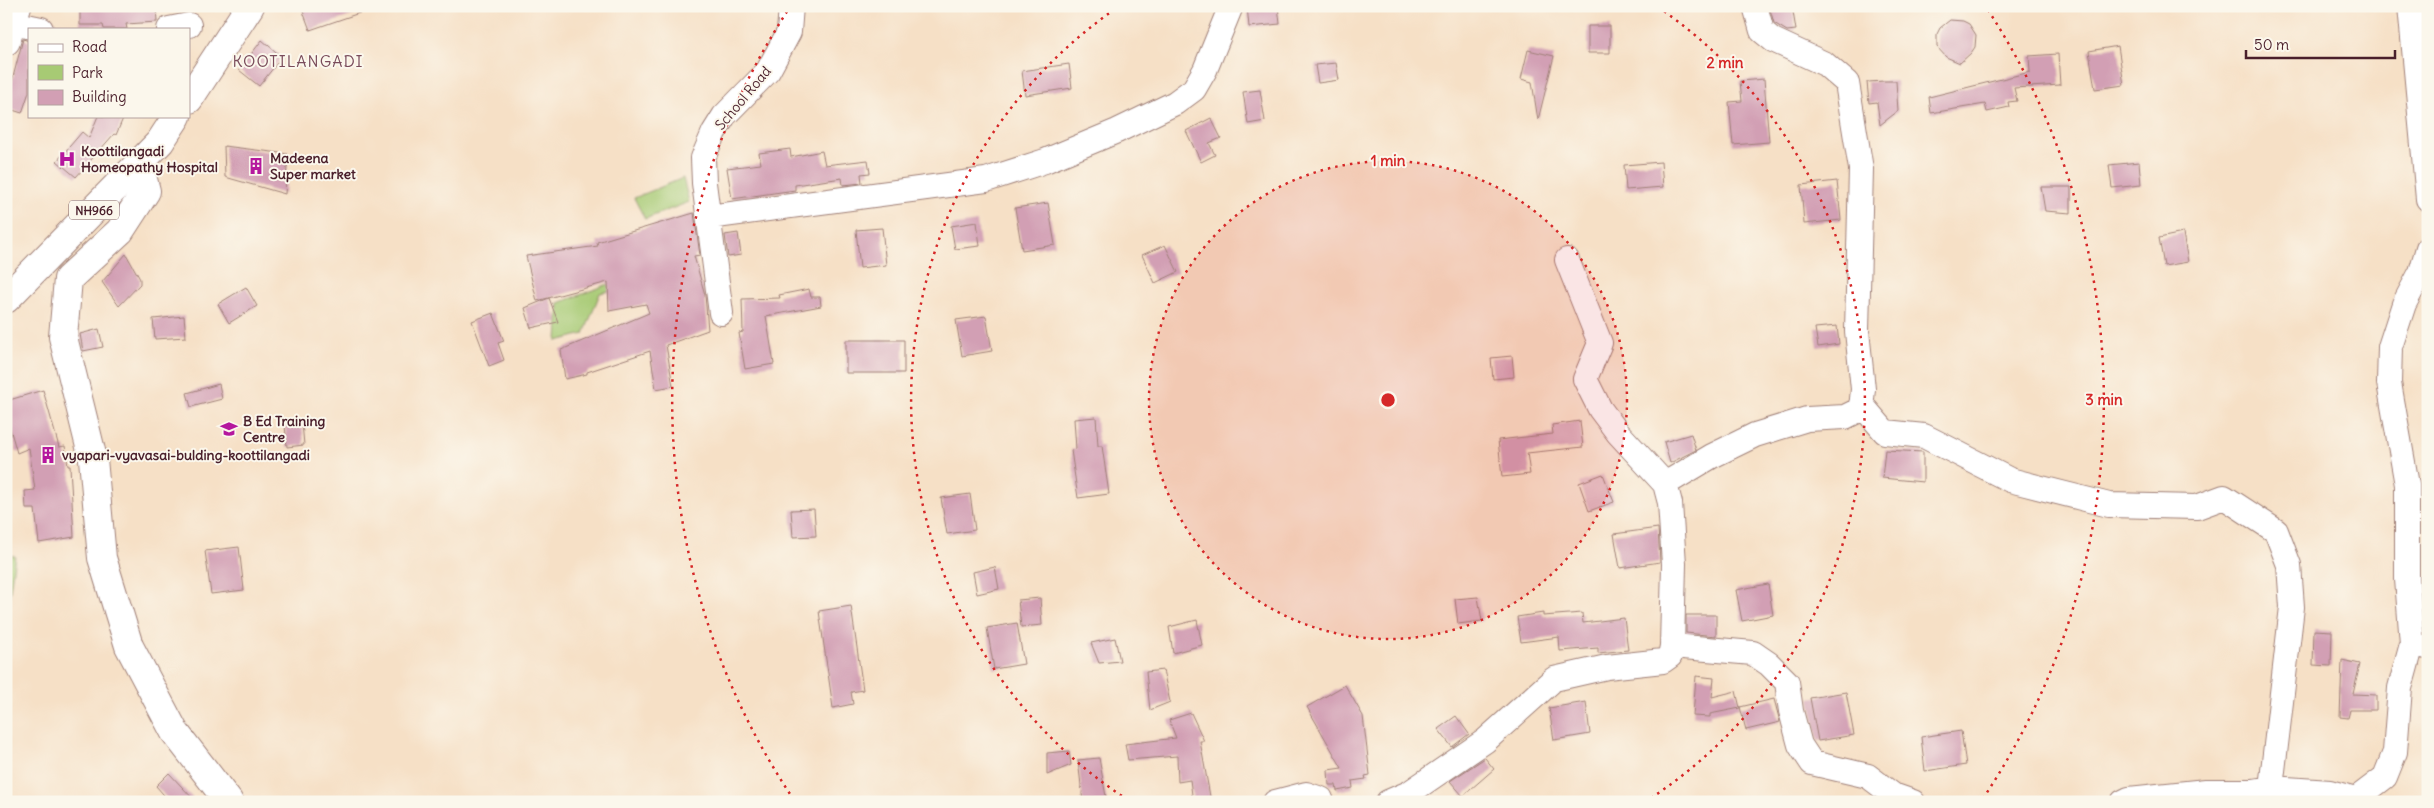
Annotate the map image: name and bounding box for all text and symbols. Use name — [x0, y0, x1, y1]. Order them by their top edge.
legend — [28, 28, 190, 118]
scale bar — [2246, 28, 2395, 60]
text: 50 m — [2254, 35, 2289, 54]
text: Road — [72, 37, 107, 56]
district label: KOOTILANGADI — [232, 51, 364, 71]
text: 2 min — [1707, 53, 1744, 72]
street label: School Road — [711, 62, 775, 134]
text: Park — [72, 63, 103, 82]
text: Building — [72, 87, 127, 106]
place label: Koottilangadi Homeopathy Hospital — [81, 142, 218, 176]
hospital icon: Koottilangadi Homeopathy Hospital — [57, 149, 77, 169]
place label: Madeena Super market — [270, 149, 356, 183]
text: 1 min — [1371, 151, 1406, 170]
building icon: Madeena Super market — [246, 156, 266, 176]
road number: NH966 — [69, 200, 119, 220]
text: 3 min — [2085, 390, 2123, 409]
centre of rings — [1379, 391, 1397, 409]
place label: B Ed Training Centre — [243, 412, 325, 446]
school or university icon: B Ed Training Centre — [219, 419, 239, 439]
building icon: vyapari-vyavasai-bulding-koottilangadi — [38, 445, 58, 465]
place label: vyapari-vyavasai-bulding-koottilangadi — [62, 446, 310, 464]

